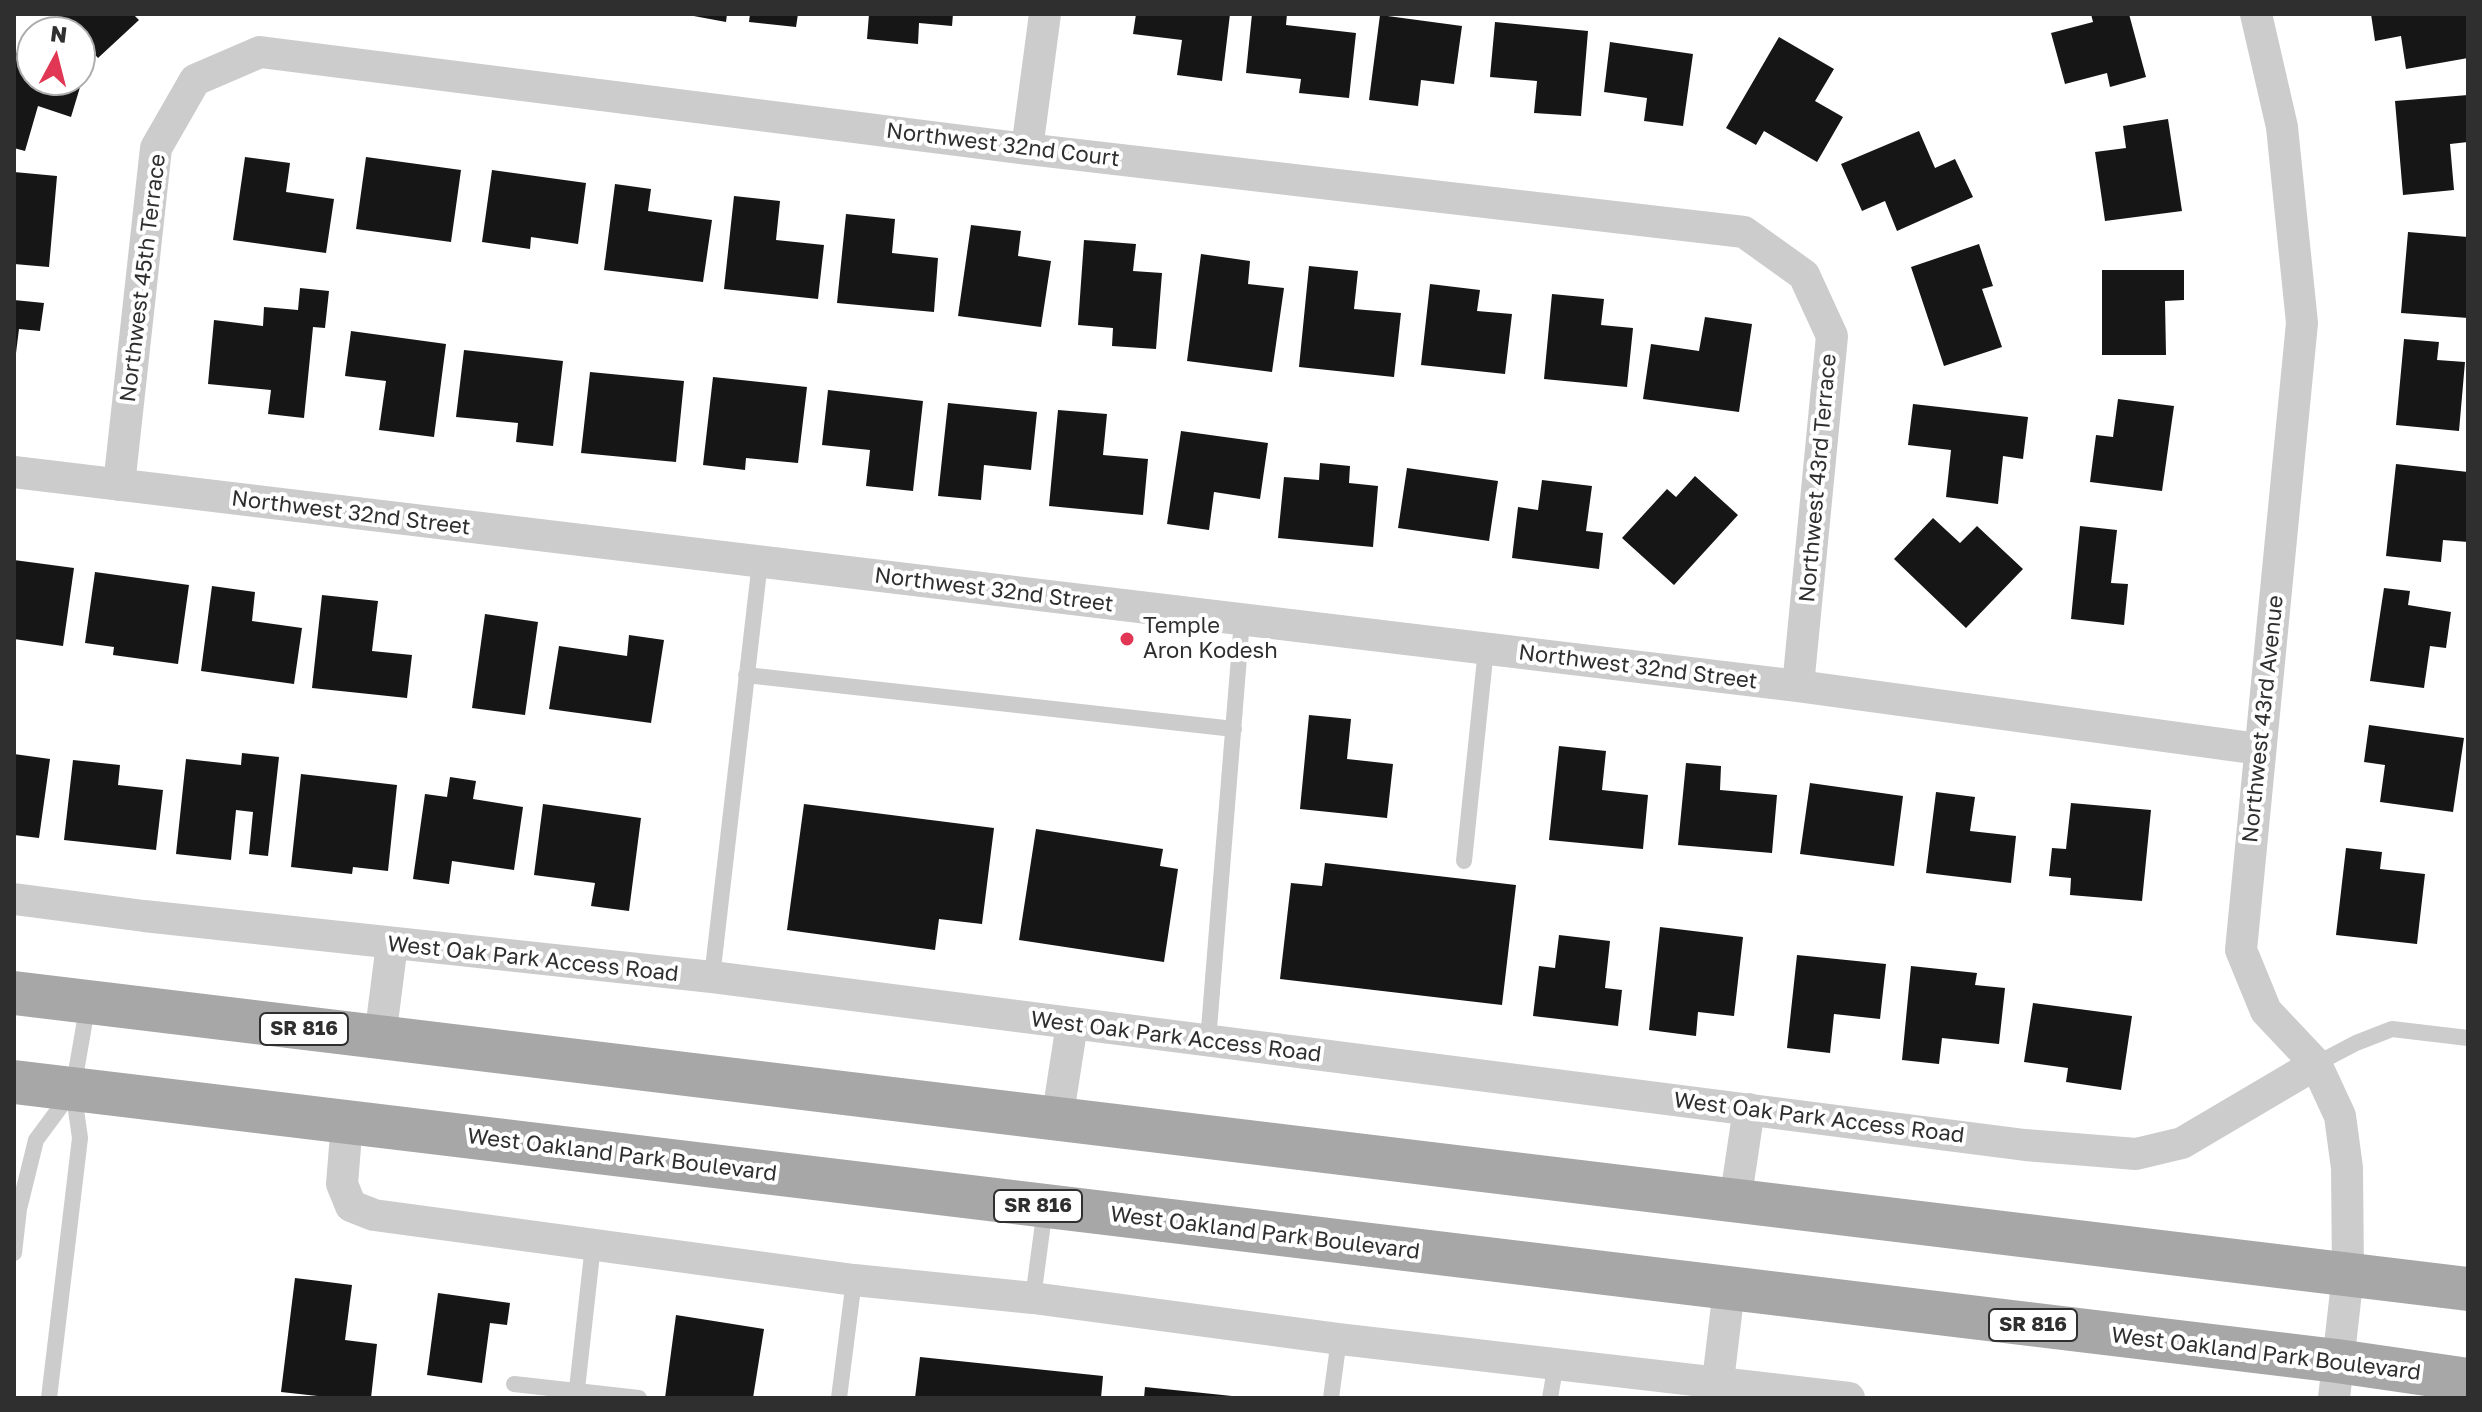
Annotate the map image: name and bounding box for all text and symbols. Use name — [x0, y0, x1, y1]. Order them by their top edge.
north arrow — [16, 16, 96, 96]
text: N — [49, 19, 69, 48]
street label: Northwest 32nd Court — [885, 118, 1121, 172]
street label: Northwest 45th Terrace — [115, 152, 171, 404]
street label: Northwest 43rd Terrace — [1794, 353, 1842, 603]
street label: Northwest 32nd Street — [230, 485, 472, 541]
street label: Northwest 32nd Street — [873, 562, 1115, 618]
street label: Northwest 43rd Avenue — [2237, 594, 2289, 844]
place label: Temple Aron Kodesh — [1143, 613, 1278, 664]
marker: Temple Aron Kodesh — [1118, 630, 1136, 648]
street label: Northwest 32nd Street — [1517, 639, 1759, 695]
street label: West Oak Park Access Road — [386, 931, 680, 987]
street label: West Oak Park Access Road — [1029, 1006, 1323, 1068]
road number: SR 816 — [260, 1013, 348, 1045]
street label: West Oak Park Access Road — [1672, 1087, 1966, 1149]
street label: West Oakland Park Boulevard — [466, 1123, 778, 1187]
road number: SR 816 — [994, 1190, 1082, 1222]
street label: West Oakland Park Boulevard — [1109, 1201, 1421, 1265]
road number: SR 816 — [1989, 1309, 2077, 1341]
street label: West Oakland Park Boulevard — [2110, 1322, 2422, 1386]

